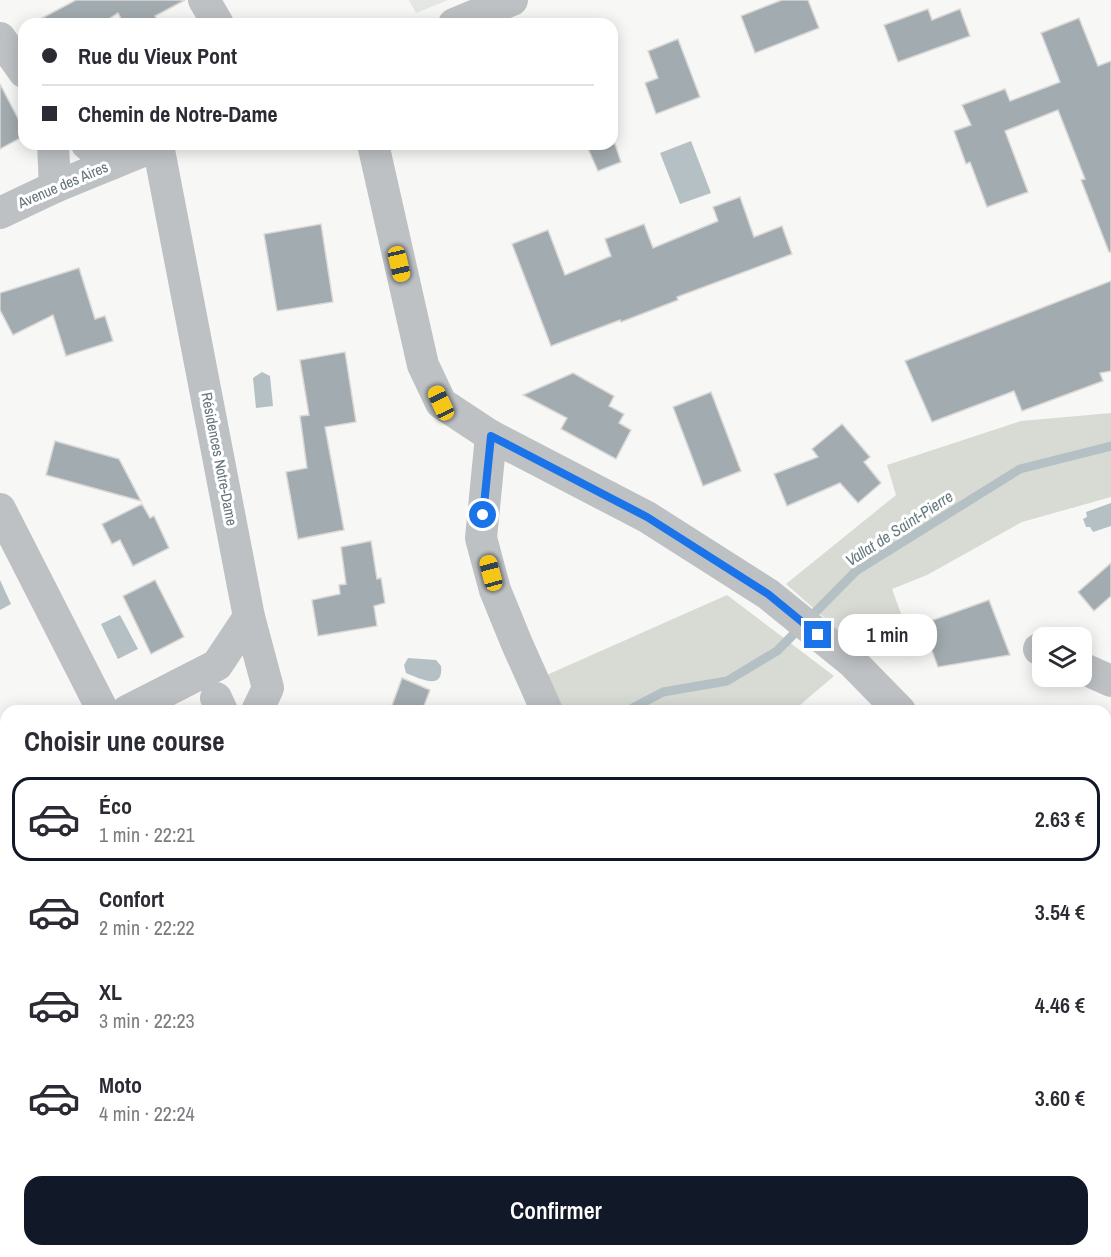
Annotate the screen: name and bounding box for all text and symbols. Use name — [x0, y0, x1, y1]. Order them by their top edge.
text: Rue du Vieux Pont — [78, 41, 237, 71]
text: Chemin de Notre-Dame — [78, 99, 277, 129]
street label: Avenue des Aires — [13, 156, 111, 213]
car — [386, 244, 412, 284]
car — [425, 383, 457, 423]
street label: Résidences Notre-Dame — [196, 390, 243, 527]
water label: Vallat de Saint-Pierre — [841, 485, 957, 571]
route start — [469, 501, 496, 528]
car — [478, 553, 504, 593]
callout: 1 min — [839, 614, 938, 656]
route end — [804, 621, 831, 648]
text: 1 min — [866, 621, 909, 648]
map controls — [1032, 627, 1092, 687]
button: layers — [1032, 627, 1092, 687]
text: Choisir une course — [24, 723, 225, 759]
text: Éco — [99, 791, 132, 821]
icon: car — [27, 792, 81, 846]
text: 2.63 € — [1035, 804, 1085, 834]
text: 1 min · 22:21 — [99, 821, 195, 848]
text: Confort — [99, 884, 164, 914]
icon: car — [27, 885, 81, 939]
text: 3.54 € — [1035, 897, 1085, 927]
text: 2 min · 22:22 — [99, 914, 195, 941]
text: XL — [99, 977, 122, 1007]
icon: car — [27, 978, 81, 1032]
text: 4.46 € — [1035, 990, 1085, 1020]
text: 3 min · 22:23 — [99, 1007, 195, 1034]
text: Moto — [99, 1070, 142, 1100]
icon: car — [27, 1071, 81, 1125]
text: 3.60 € — [1035, 1083, 1085, 1113]
text: 4 min · 22:24 — [99, 1100, 195, 1127]
button: Confirmer — [24, 1176, 1088, 1245]

